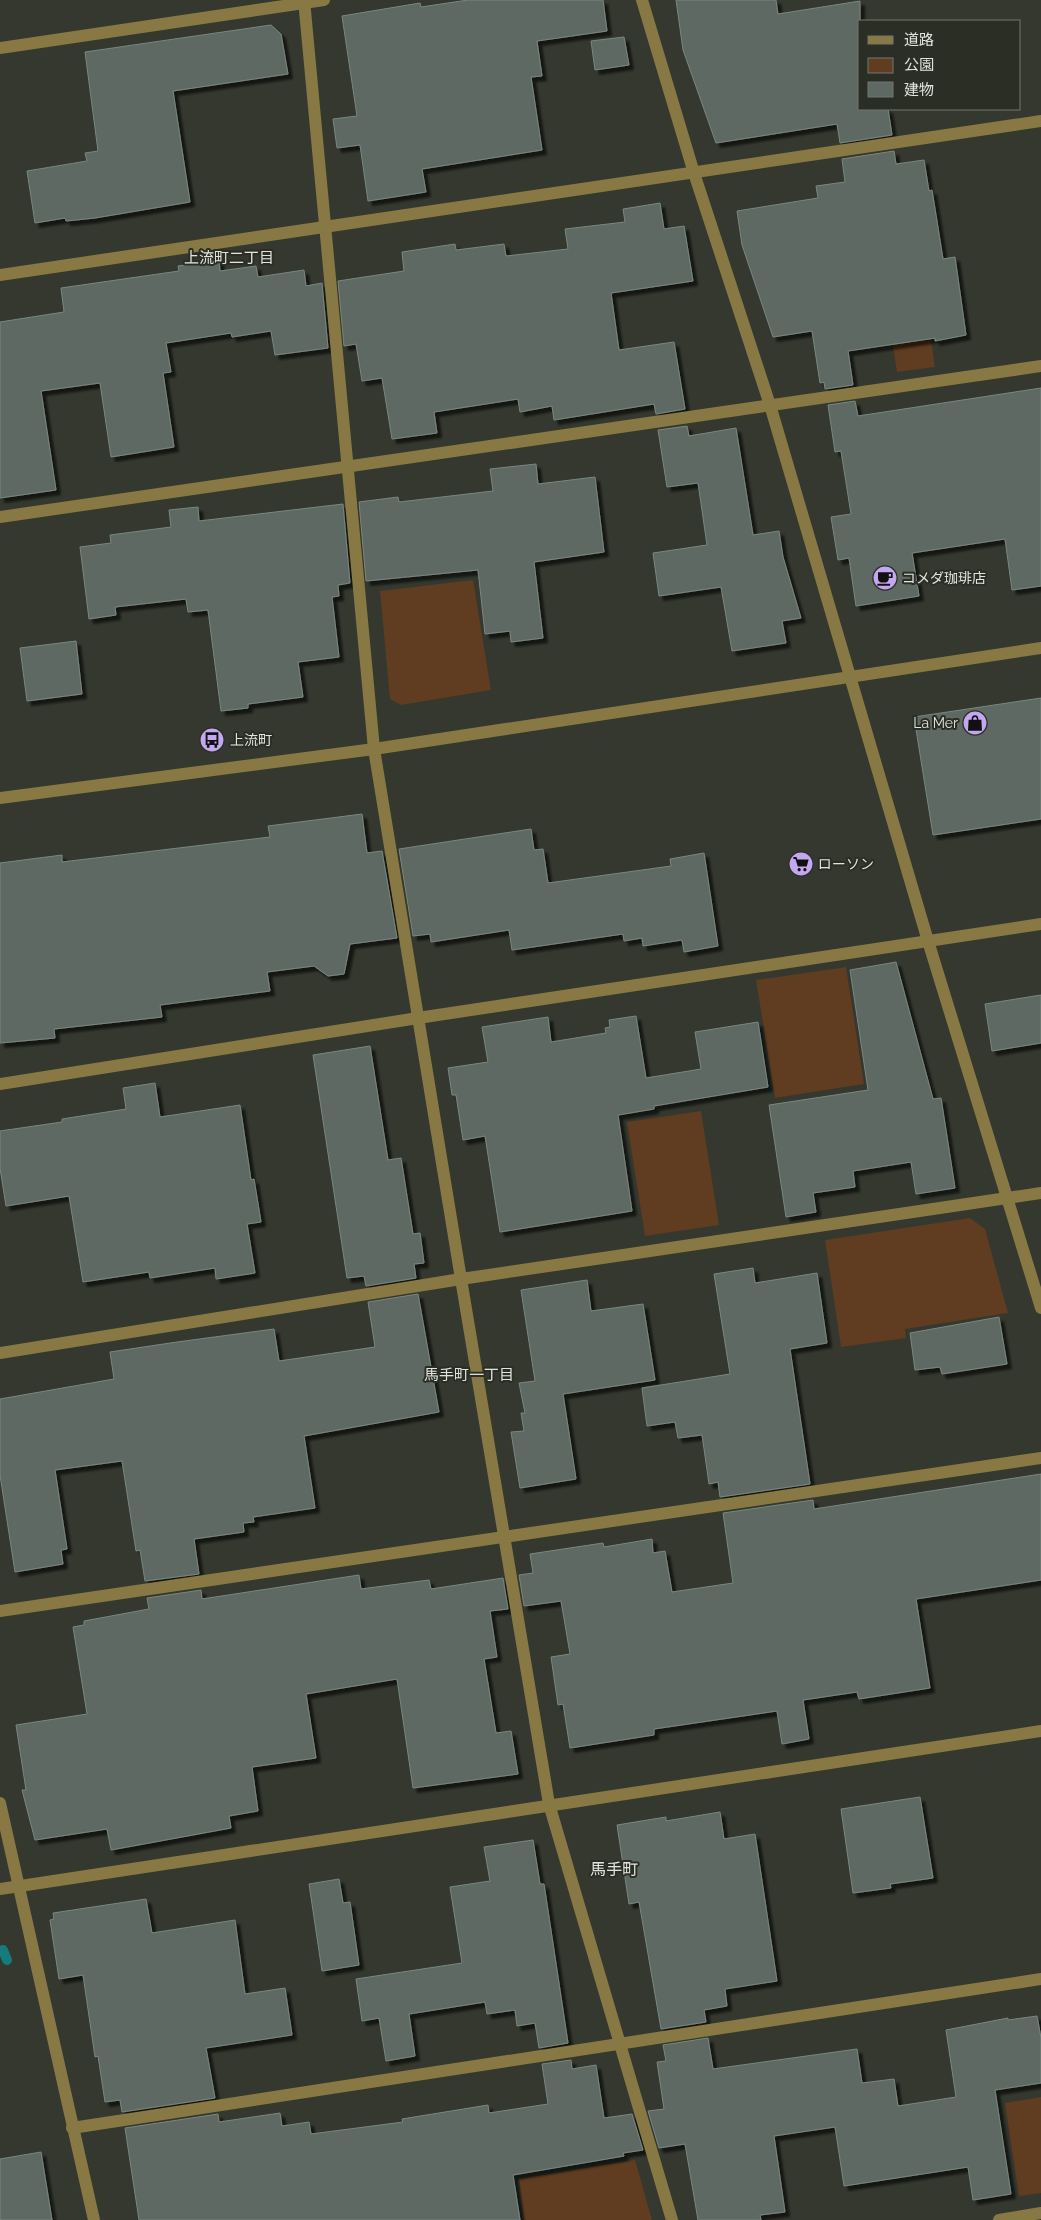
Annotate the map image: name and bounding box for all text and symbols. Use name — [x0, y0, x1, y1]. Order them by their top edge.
legend — [858, 20, 1021, 110]
text: 道路 — [904, 31, 934, 49]
text: 公園 — [904, 56, 934, 74]
text: 建物 — [904, 81, 934, 99]
district label: 上流町二丁目 — [184, 249, 274, 267]
cafe icon: コメダ珈琲店 — [872, 565, 898, 591]
place label: コメダ珈琲店 — [902, 570, 986, 586]
shop icon: La Mer — [962, 710, 988, 736]
place label: La Mer — [913, 715, 958, 731]
bus stop icon: 上流町 — [199, 727, 225, 753]
place label: 上流町 — [230, 732, 272, 748]
supermarket icon: ローソン — [788, 851, 814, 877]
place label: ローソン — [818, 856, 874, 872]
district label: 馬手町一丁目 — [424, 1366, 514, 1384]
district label: 馬手町 — [590, 1860, 638, 1879]

